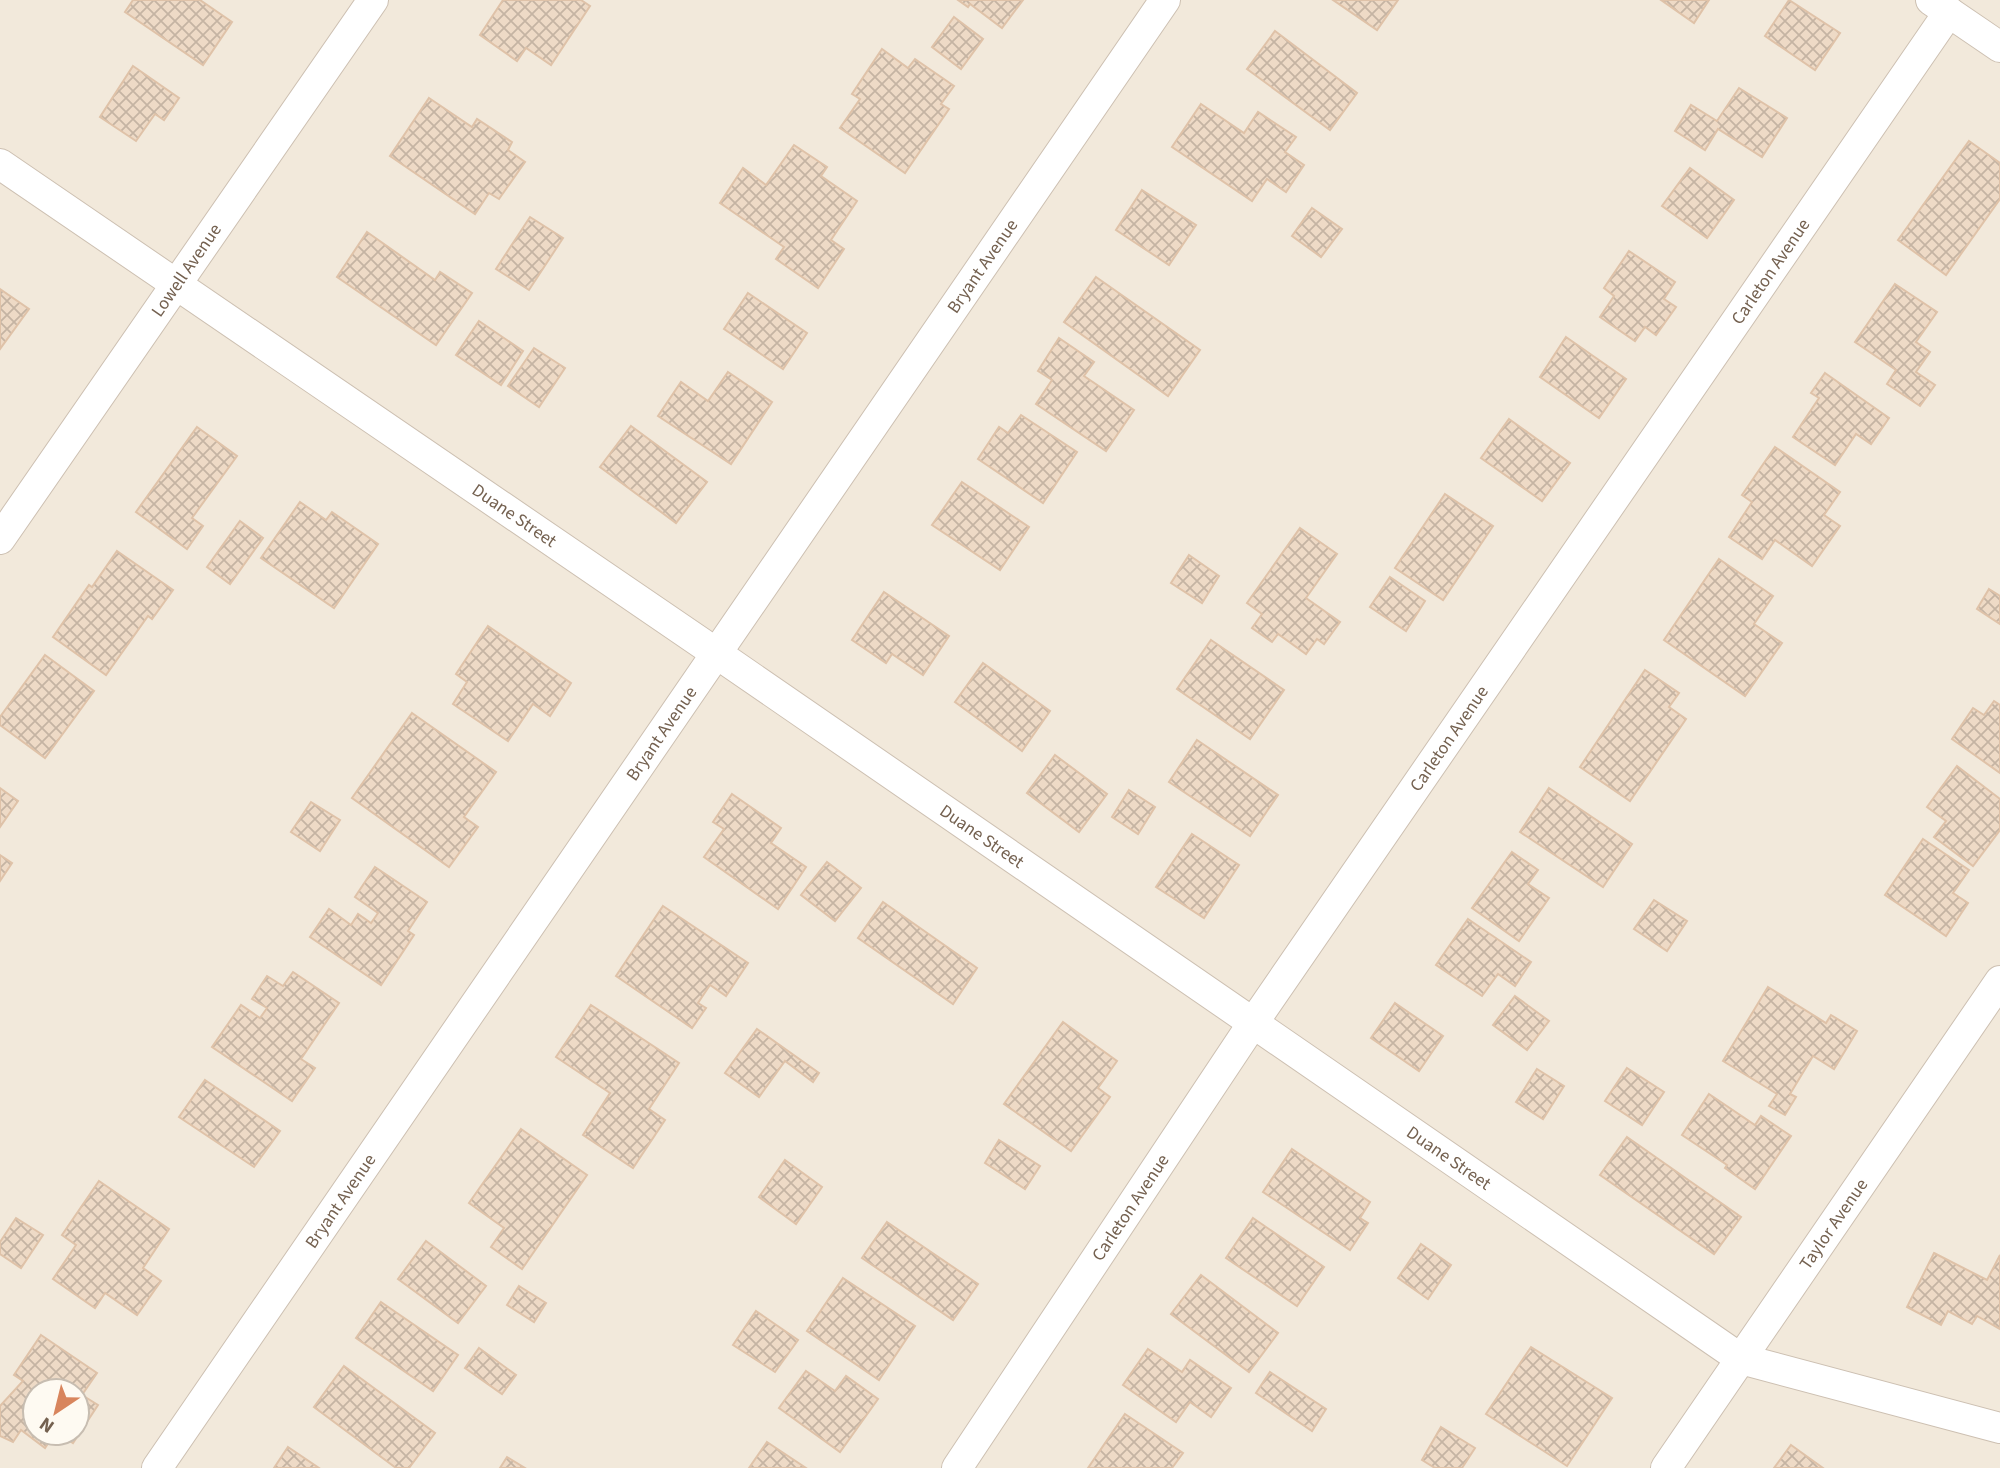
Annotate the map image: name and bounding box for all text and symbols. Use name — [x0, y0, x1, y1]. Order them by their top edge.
street label: Carleton Avenue — [1725, 213, 1816, 329]
street label: Bryant Avenue — [941, 214, 1024, 318]
street label: Lowell Avenue — [145, 218, 227, 322]
street label: Duane Street — [467, 478, 562, 553]
street label: Carleton Avenue — [1404, 680, 1494, 796]
street label: Bryant Avenue — [620, 681, 703, 786]
street label: Duane Street — [935, 798, 1029, 874]
street label: Duane Street — [1402, 1120, 1496, 1196]
street label: Bryant Avenue — [299, 1149, 382, 1253]
street label: Carleton Avenue — [1086, 1149, 1175, 1266]
street label: Taylor Avenue — [1793, 1173, 1874, 1274]
north arrow — [21, 1377, 91, 1447]
text: N — [34, 1410, 60, 1439]

